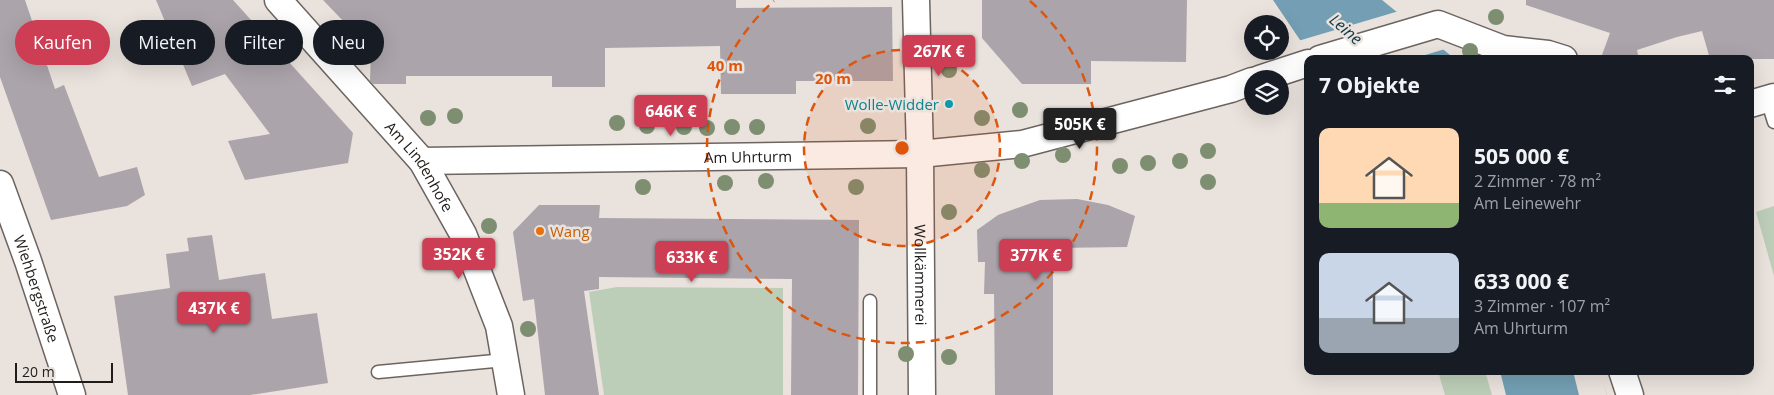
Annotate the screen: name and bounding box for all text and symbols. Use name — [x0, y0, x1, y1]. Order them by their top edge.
water label: Leine — [1325, 9, 1367, 49]
map controls — [1244, 15, 1289, 115]
button: locate — [1244, 15, 1289, 60]
chip: Kaufen — [15, 20, 110, 65]
chip: Mieten — [120, 20, 215, 65]
chip: Filter — [225, 20, 303, 65]
chip: Neu — [313, 20, 384, 65]
pin: 267K € — [898, 34, 980, 77]
text: 267K € — [913, 40, 965, 62]
text: 40 m — [707, 55, 743, 75]
text: 20 m — [815, 68, 851, 88]
button: layers — [1244, 70, 1289, 115]
text: 7 Objekte — [1319, 71, 1420, 99]
icon: filters — [1711, 71, 1739, 99]
pin: 646K € — [630, 94, 712, 137]
place label: Wolle-Widder — [845, 94, 939, 114]
marker: Wolle-Widder — [943, 98, 955, 110]
text: 646K € — [645, 100, 697, 122]
pin: 505K € — [1039, 108, 1121, 150]
text: 505K € — [1054, 113, 1106, 135]
street label: Am Lindenhofe — [381, 117, 458, 215]
centre of rings — [893, 139, 911, 157]
text: 505 000 € — [1474, 142, 1569, 170]
street label: Am Uhrturm — [704, 146, 792, 167]
icon: home — [1359, 148, 1419, 208]
text: 2 Zimmer · 78 m² — [1474, 170, 1601, 192]
text: Am Leinewehr — [1474, 192, 1581, 214]
place label: Wang — [550, 221, 590, 241]
street label: Wollkämmerei — [911, 224, 931, 326]
marker: Wang — [534, 225, 546, 237]
street label: Wiehbergstraße — [9, 232, 64, 345]
pin: 352K € — [418, 238, 500, 280]
pin: 377K € — [995, 238, 1077, 281]
pin: 633K € — [651, 240, 733, 283]
text: 352K € — [433, 243, 485, 265]
text: 377K € — [1010, 244, 1062, 266]
text: 633K € — [666, 246, 718, 268]
text: 633 000 € — [1474, 267, 1569, 295]
icon: home — [1359, 273, 1419, 333]
pin: 437K € — [173, 292, 255, 334]
text: 3 Zimmer · 107 m² — [1474, 295, 1610, 317]
text: 437K € — [188, 297, 240, 319]
text: Am Uhrturm — [1474, 317, 1568, 339]
scale bar — [15, 360, 112, 383]
text: 20 m — [22, 362, 55, 381]

